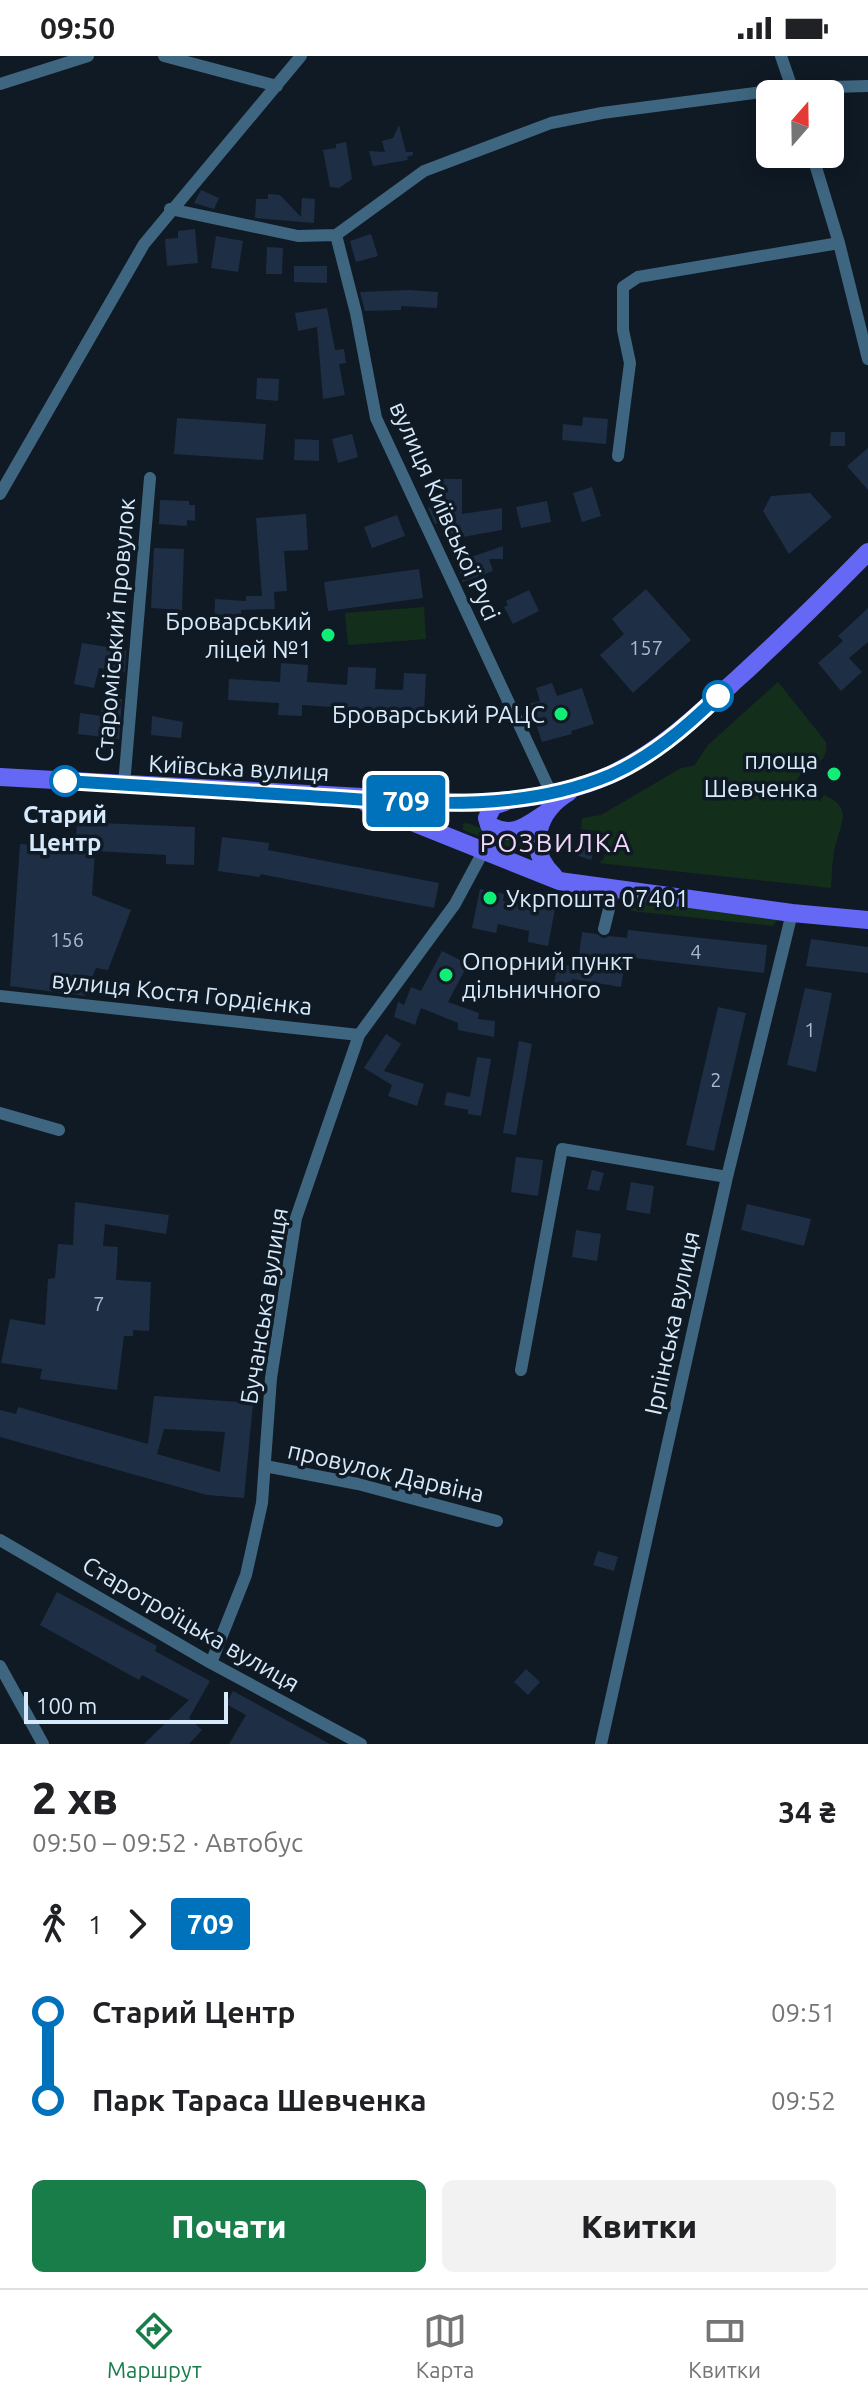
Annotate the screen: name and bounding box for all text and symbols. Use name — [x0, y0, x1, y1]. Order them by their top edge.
text: 09:50 — [40, 11, 115, 45]
north arrow — [756, 80, 844, 168]
map controls — [756, 80, 844, 168]
street label: вулиця Київської Русі — [384, 397, 506, 625]
street label: Староміський провулок — [90, 497, 140, 763]
place label: Броварський ліцей №1 — [165, 608, 312, 663]
marker: Броварський ліцей №1 — [319, 626, 337, 644]
house number: 157 — [629, 636, 663, 659]
unlabelled marker — [703, 681, 733, 711]
place label: Броварський РАЦС — [332, 701, 545, 728]
marker: Броварський РАЦС — [552, 705, 570, 723]
place label: площа Шевченка — [704, 747, 818, 802]
street label: Київська вулиця — [148, 750, 330, 786]
marker: площа Шевченка — [825, 765, 843, 783]
marker: Старий Центр — [50, 766, 80, 796]
line badge: 709 — [360, 775, 452, 827]
text: 709 — [382, 785, 430, 816]
place label: Старий Центр — [23, 801, 107, 856]
district label: РОЗВИЛКА — [480, 828, 632, 857]
place label: Укрпошта 07401 — [506, 885, 689, 912]
marker: Укрпошта 07401 — [481, 889, 499, 907]
house number: 156 — [50, 928, 84, 951]
house number: 4 — [690, 940, 702, 963]
place label: Опорний пункт дільничного — [462, 948, 633, 1003]
street label: вулиця Костя Гордієнка — [50, 966, 314, 1020]
marker: Опорний пункт дільничного — [437, 966, 455, 984]
house number: 1 — [804, 1018, 816, 1041]
house number: 2 — [710, 1068, 722, 1091]
street label: Бучанська вулиця — [235, 1206, 293, 1406]
street label: Ірпінська вулиця — [639, 1229, 705, 1417]
house number: 7 — [93, 1292, 105, 1315]
street label: провулок Дарвіна — [285, 1436, 487, 1508]
street label: Старотроїцька вулиця — [78, 1551, 304, 1697]
scale bar — [24, 1688, 228, 1724]
text: 100 m — [36, 1693, 97, 1718]
text: 2 хв — [32, 1773, 118, 1822]
text: 34 ₴ — [778, 1795, 836, 1829]
text: 09:50 – 09:52 · Автобус — [32, 1828, 303, 1857]
icon: walk — [32, 1902, 76, 1946]
icon: forward — [115, 1902, 159, 1946]
text: 709 — [187, 1908, 234, 1939]
text: 1 — [88, 1910, 103, 1939]
text: Старий Центр — [92, 1995, 295, 2029]
text: 09:51 — [771, 1998, 836, 2027]
text: Парк Тараса Шевченка — [92, 2083, 427, 2117]
text: 09:52 — [771, 2086, 836, 2115]
button: Почати — [32, 2180, 426, 2272]
button: Квитки — [442, 2180, 836, 2272]
tab: Маршрут — [107, 2309, 202, 2382]
tab: Карта — [416, 2309, 474, 2382]
tab: Квитки — [688, 2309, 761, 2382]

